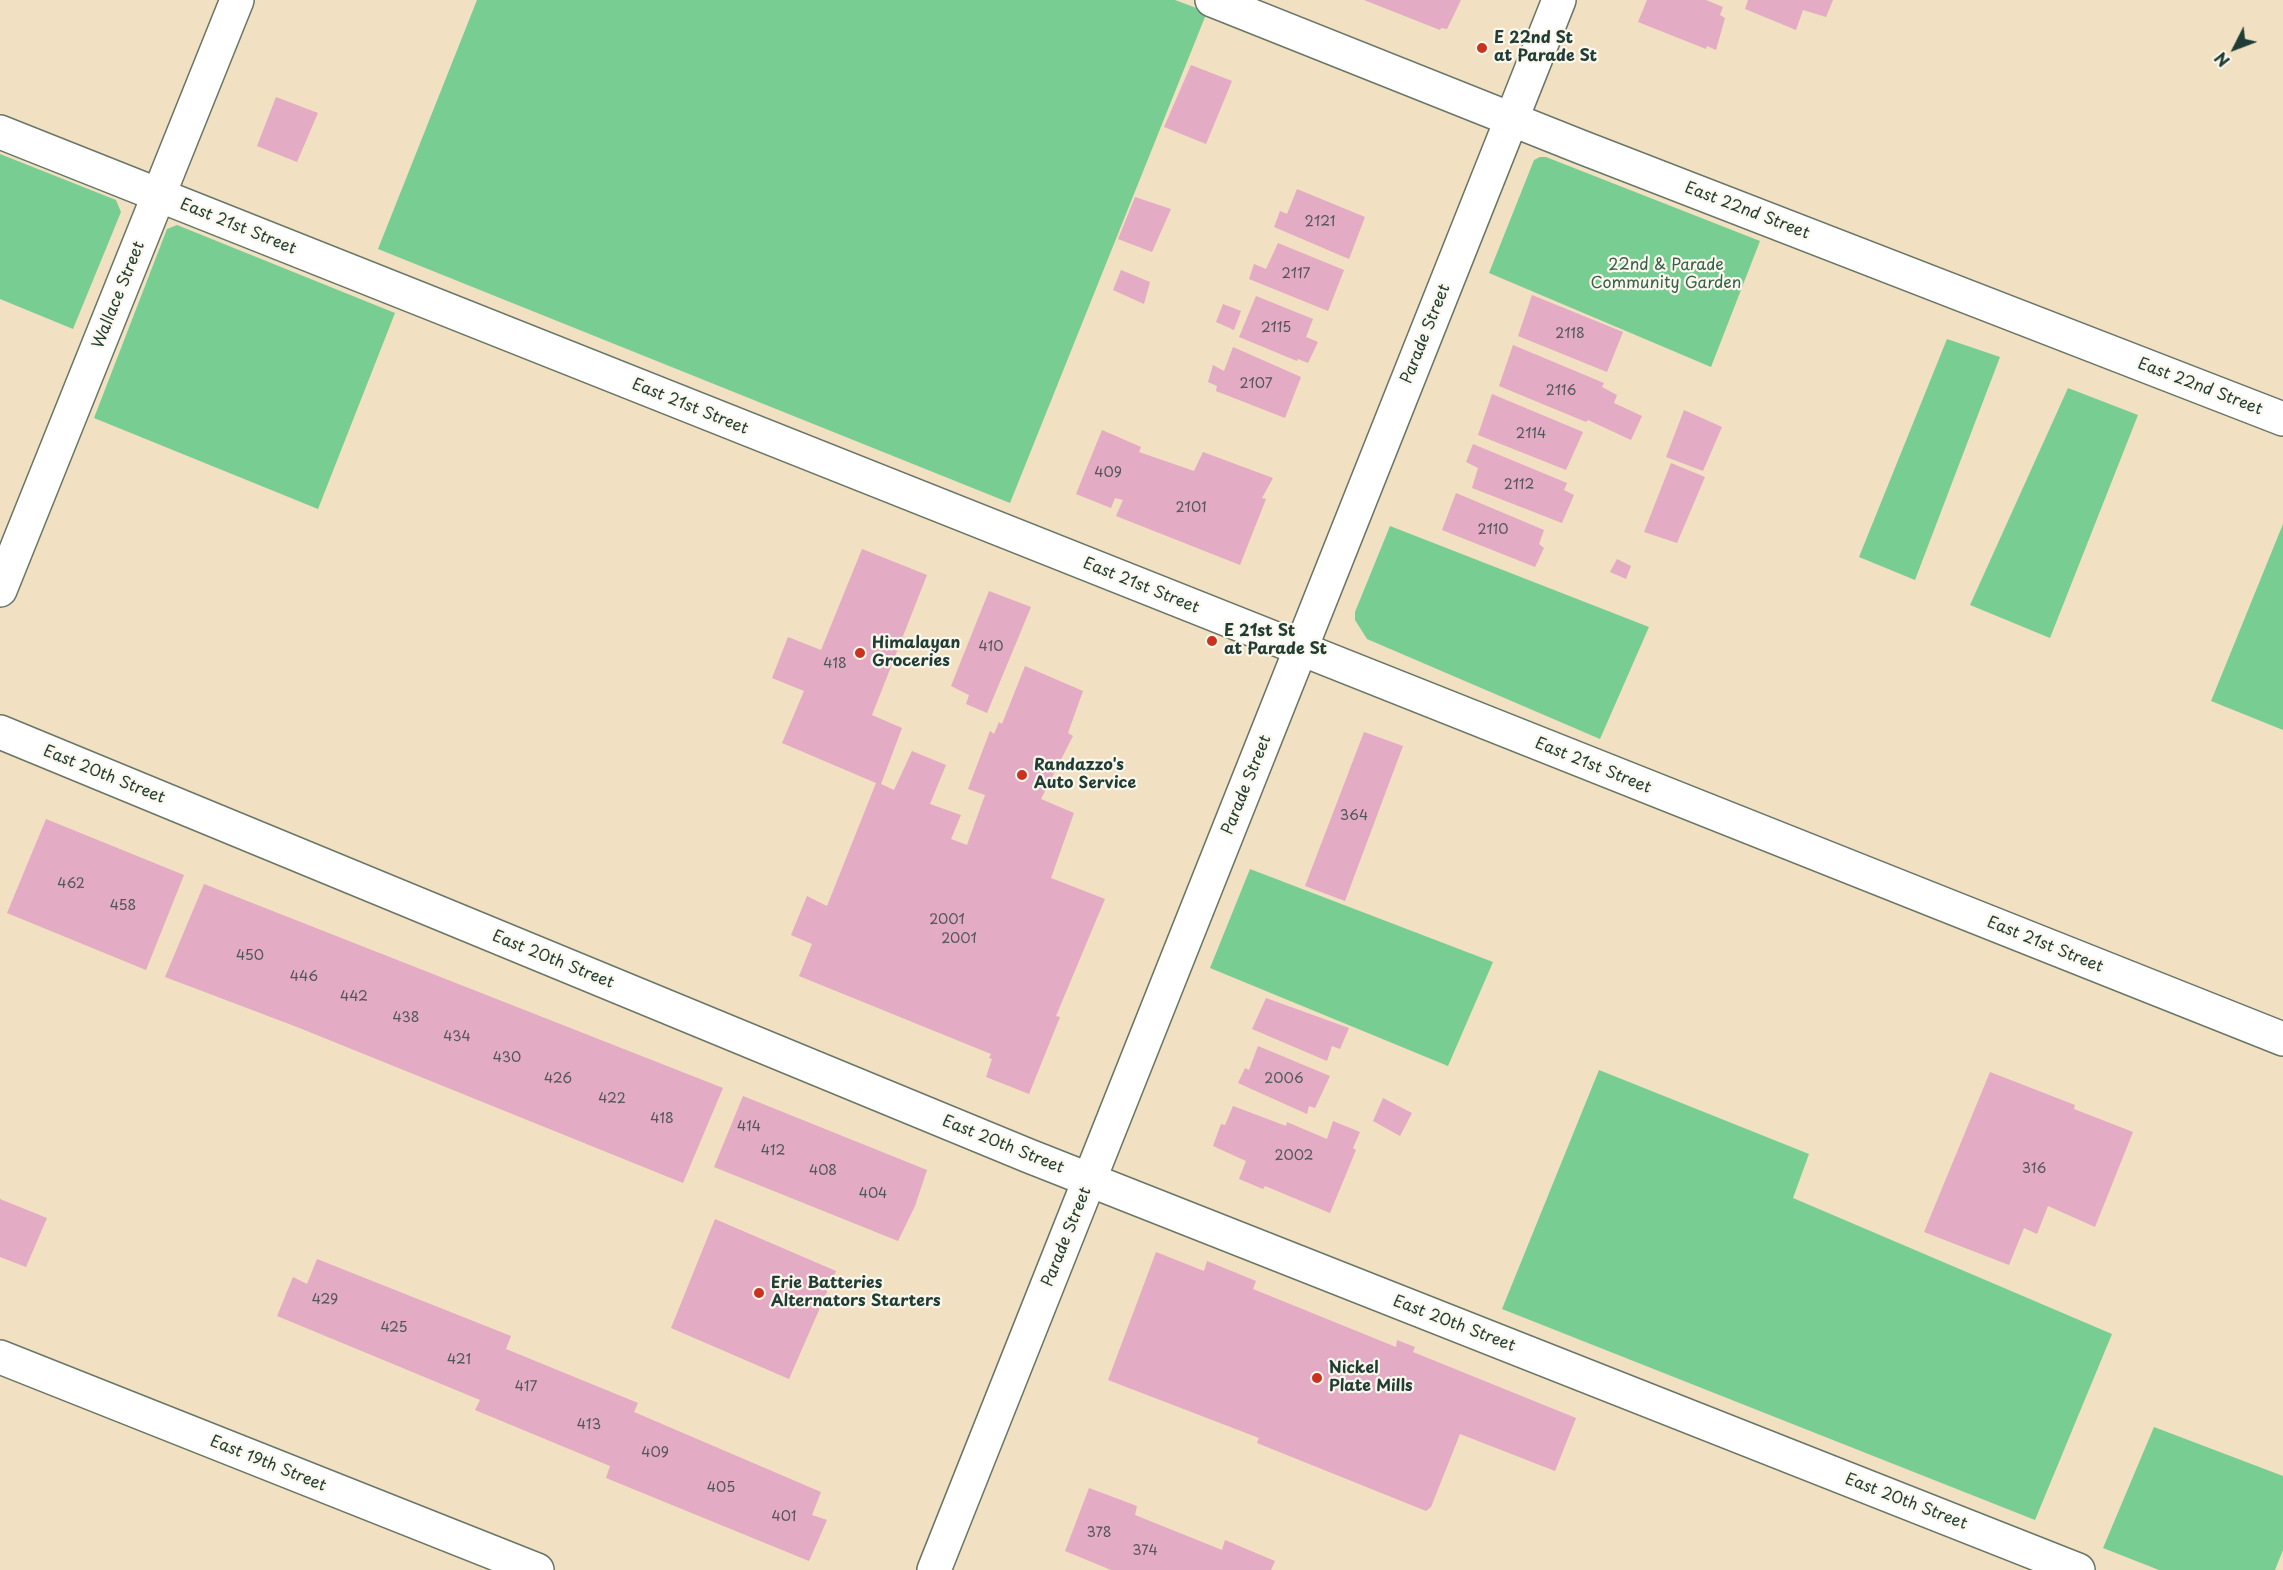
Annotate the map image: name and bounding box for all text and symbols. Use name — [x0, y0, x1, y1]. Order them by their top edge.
north arrow — [2205, 18, 2265, 78]
place label: E 22nd St at Parade St — [1494, 29, 1597, 67]
marker: E 22nd St at Parade St — [1475, 41, 1489, 55]
text: N — [2208, 47, 2235, 73]
street label: East 22nd Street — [1682, 178, 1812, 244]
street label: East 21st Street — [177, 195, 299, 259]
house number: 2121 — [1305, 214, 1335, 230]
street label: Wallace Street — [89, 239, 149, 351]
park label: 22nd & Parade Community Garden — [1591, 256, 1741, 294]
house number: 2117 — [1282, 266, 1310, 282]
street label: Parade Street — [1397, 281, 1455, 387]
house number: 2115 — [1261, 320, 1291, 336]
house number: 2118 — [1555, 326, 1585, 342]
street label: East 22nd Street — [2135, 354, 2265, 420]
street label: East 21st Street — [629, 375, 751, 439]
house number: 2107 — [1239, 376, 1273, 392]
house number: 2116 — [1546, 383, 1576, 399]
house number: 2114 — [1516, 426, 1546, 442]
house number: 409 — [1094, 465, 1122, 481]
house number: 2112 — [1504, 477, 1534, 493]
house number: 2101 — [1176, 500, 1206, 516]
house number: 2110 — [1477, 522, 1509, 538]
street label: East 21st Street — [1080, 554, 1202, 618]
place label: E 21st St at Parade St — [1224, 622, 1327, 660]
place label: Himalayan Groceries — [872, 634, 960, 672]
marker: E 21st St at Parade St — [1205, 634, 1219, 648]
house number: 410 — [979, 639, 1003, 655]
marker: Himalayan Groceries — [853, 646, 867, 660]
house number: 418 — [823, 656, 847, 672]
street label: Parade Street — [1218, 732, 1276, 838]
street label: East 21st Street — [1532, 734, 1654, 798]
street label: East 20th Street — [40, 742, 168, 808]
place label: Randazzo's Auto Service — [1034, 756, 1136, 794]
marker: Randazzo's Auto Service — [1015, 768, 1029, 782]
house number: 364 — [1340, 808, 1368, 824]
house number: 462 — [57, 876, 85, 892]
house number: 458 — [110, 898, 136, 914]
house number: 2001 — [929, 912, 965, 928]
street label: East 21st Street — [1984, 913, 2106, 977]
street label: East 20th Street — [489, 927, 617, 993]
house number: 2001 — [941, 931, 977, 947]
house number: 450 — [236, 948, 264, 964]
house number: 446 — [290, 969, 318, 985]
house number: 442 — [340, 989, 368, 1005]
house number: 438 — [393, 1010, 419, 1026]
house number: 434 — [443, 1029, 471, 1045]
house number: 430 — [493, 1050, 521, 1066]
house number: 426 — [544, 1071, 572, 1087]
house number: 2006 — [1264, 1071, 1304, 1087]
house number: 422 — [598, 1091, 626, 1107]
house number: 418 — [650, 1111, 674, 1127]
street label: East 20th Street — [939, 1112, 1067, 1178]
house number: 414 — [737, 1119, 761, 1135]
house number: 412 — [761, 1143, 785, 1159]
house number: 2002 — [1275, 1148, 1313, 1164]
house number: 316 — [2022, 1161, 2046, 1177]
house number: 408 — [809, 1163, 837, 1179]
street label: Parade Street — [1038, 1184, 1096, 1290]
house number: 404 — [859, 1186, 887, 1202]
place label: Erie Batteries Alternators Starters — [771, 1274, 941, 1312]
marker: Erie Batteries Alternators Starters — [752, 1286, 766, 1300]
house number: 429 — [312, 1292, 338, 1308]
street label: East 20th Street — [1390, 1292, 1518, 1356]
house number: 425 — [380, 1320, 408, 1336]
house number: 421 — [447, 1352, 471, 1368]
place label: Nickel Plate Mills — [1329, 1359, 1413, 1397]
marker: Nickel Plate Mills — [1310, 1371, 1324, 1385]
house number: 417 — [515, 1379, 537, 1395]
house number: 413 — [577, 1417, 601, 1433]
street label: East 19th Street — [207, 1432, 329, 1496]
house number: 409 — [641, 1445, 669, 1461]
street label: East 20th Street — [1842, 1470, 1970, 1534]
house number: 405 — [707, 1480, 735, 1496]
house number: 401 — [772, 1509, 796, 1525]
house number: 378 — [1086, 1525, 1112, 1541]
house number: 374 — [1132, 1543, 1158, 1559]

